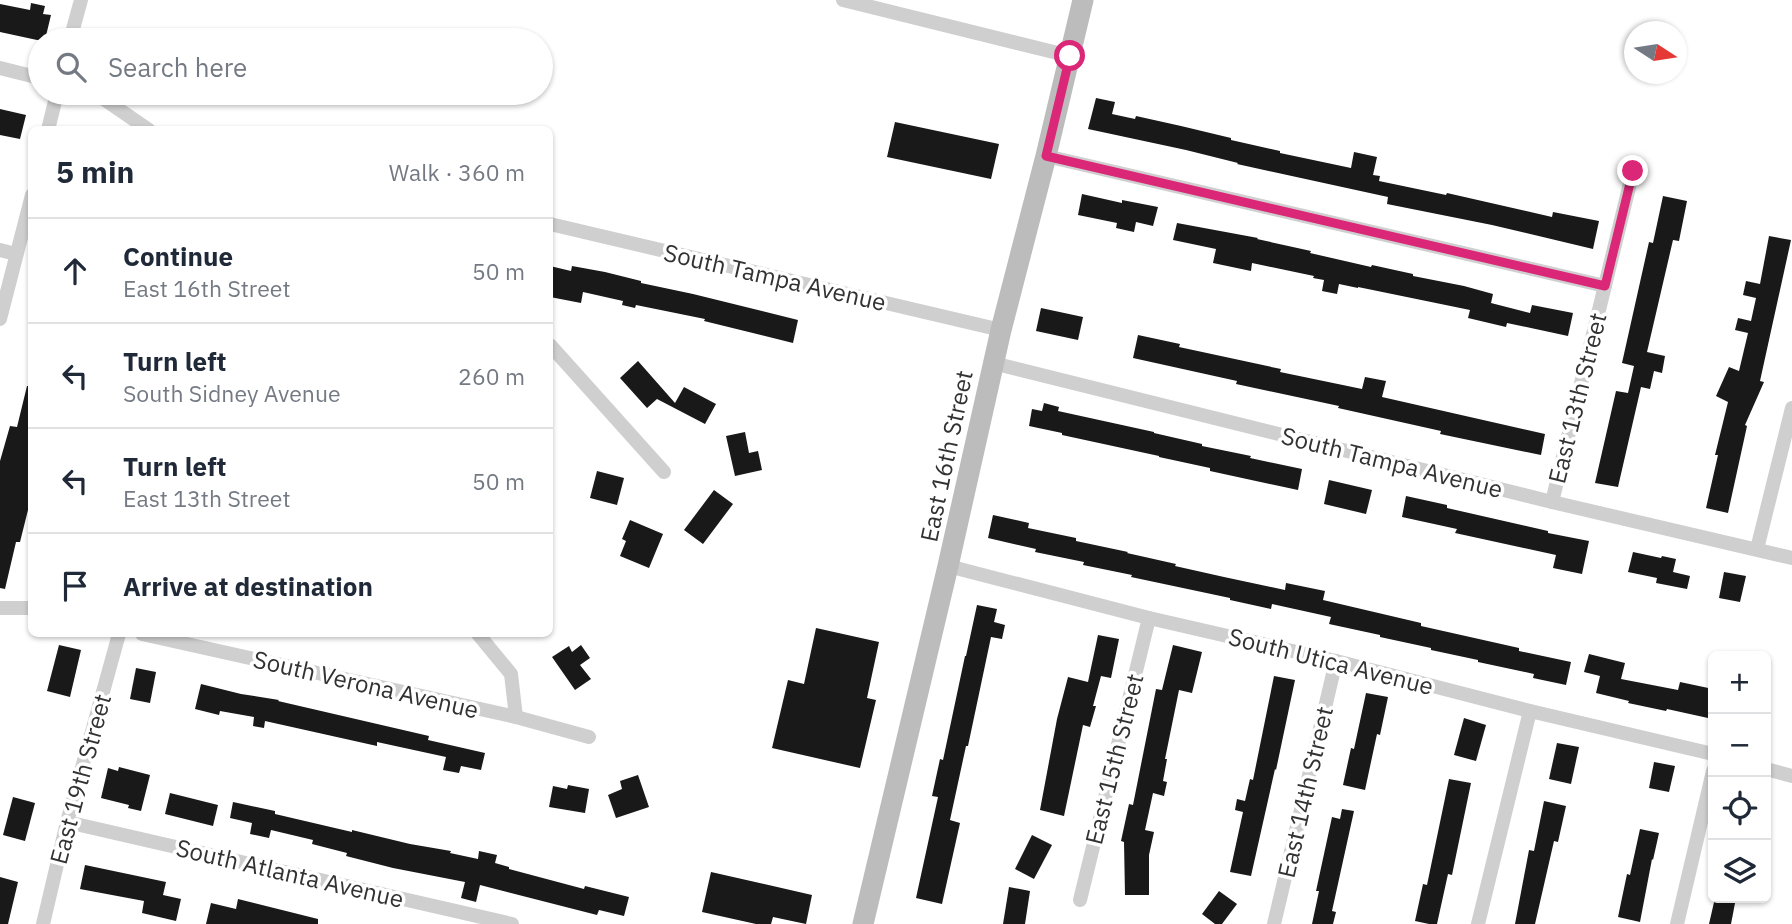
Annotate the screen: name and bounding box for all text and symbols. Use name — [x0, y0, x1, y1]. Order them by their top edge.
north arrow — [1624, 21, 1687, 84]
search box — [28, 28, 553, 105]
route start — [1054, 40, 1085, 71]
icon: search — [52, 48, 90, 86]
text: Search here — [108, 50, 247, 84]
text: 5 min — [56, 152, 134, 191]
route end — [1617, 155, 1648, 186]
text: Walk · 360 m — [389, 157, 525, 187]
street label: South Tampa Avenue — [661, 236, 889, 318]
text: Continue — [123, 239, 233, 273]
icon: ahead — [56, 252, 94, 290]
text: 50 m — [472, 256, 525, 286]
text: East 16th Street — [123, 273, 291, 303]
street label: East 13th Street — [1540, 309, 1614, 487]
text: Turn left — [123, 344, 226, 378]
icon: left — [56, 357, 94, 395]
text: 260 m — [458, 361, 525, 391]
street label: East 16th Street — [912, 367, 980, 545]
text: South Sidney Avenue — [123, 378, 341, 408]
street label: South Tampa Avenue — [1278, 419, 1506, 505]
text: Turn left — [123, 449, 226, 483]
icon: left — [56, 462, 94, 500]
text: 50 m — [472, 466, 525, 496]
text: East 13th Street — [123, 483, 291, 513]
icon: arrive — [56, 567, 94, 605]
text: Arrive at destination — [123, 569, 373, 603]
street label: South Utica Avenue — [1225, 620, 1437, 702]
street label: South Verona Avenue — [250, 643, 482, 725]
map controls — [1708, 651, 1771, 903]
button: + — [1708, 651, 1771, 714]
street label: East 15th Street — [1077, 670, 1151, 848]
street label: East 19th Street — [42, 690, 118, 868]
street label: East 14th Street — [1270, 703, 1340, 881]
button: − — [1708, 714, 1771, 777]
button: locate — [1708, 777, 1771, 840]
street label: South Atlanta Avenue — [173, 831, 407, 915]
button: layers — [1708, 840, 1771, 903]

